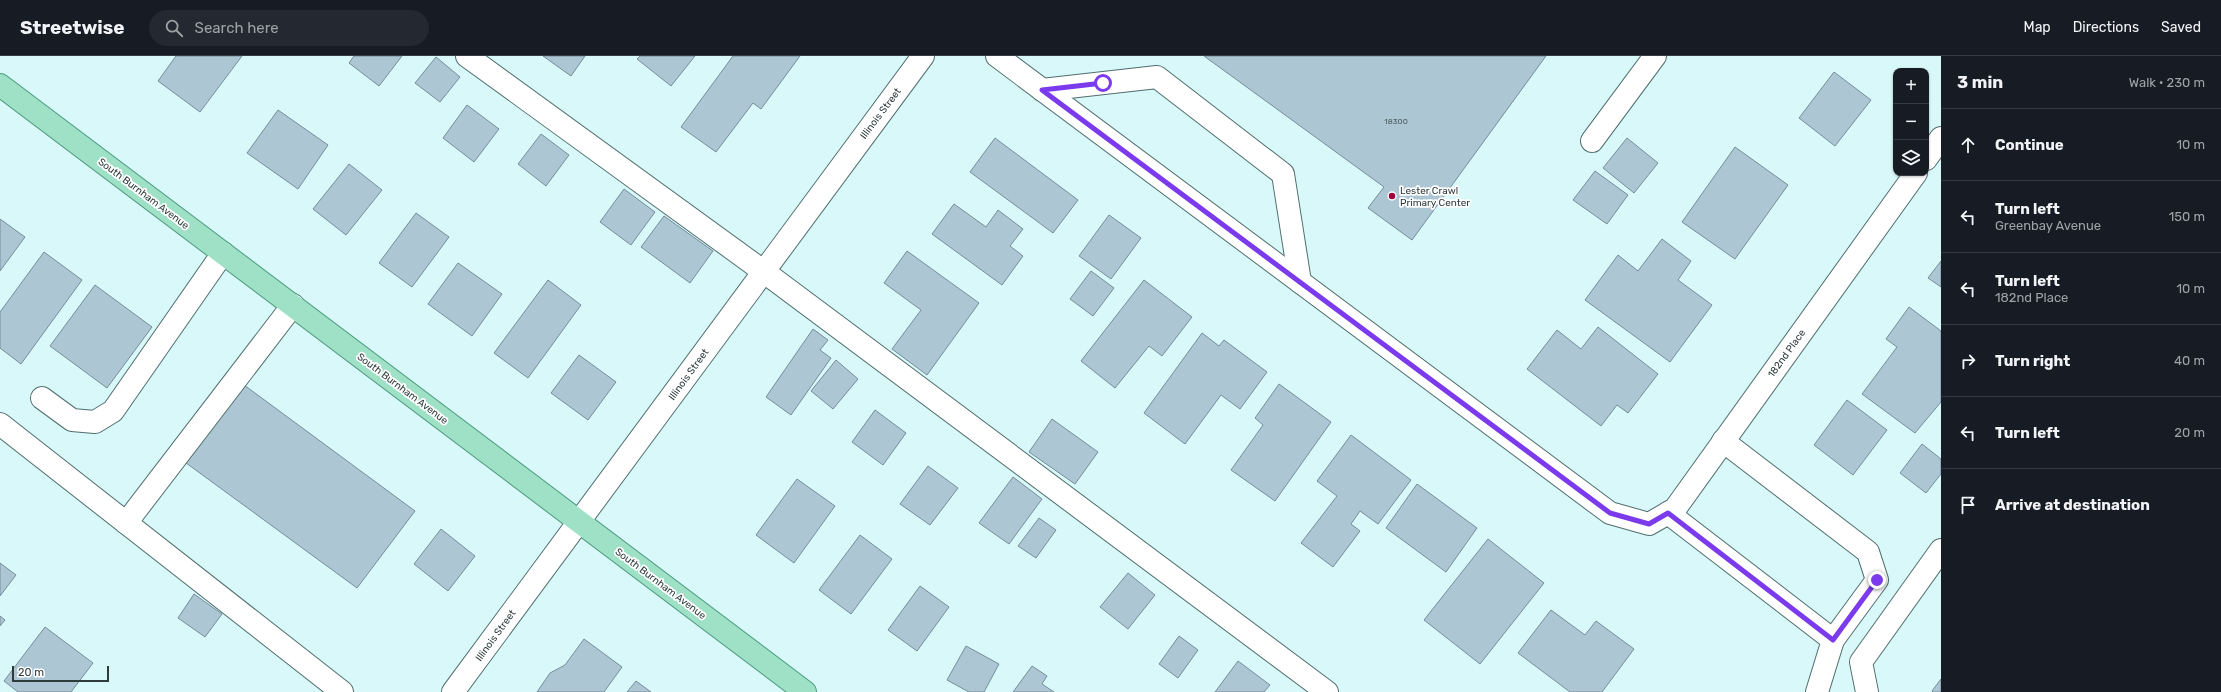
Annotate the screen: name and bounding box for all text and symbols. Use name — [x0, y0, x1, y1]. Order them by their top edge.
search box — [149, 10, 429, 46]
text: Streetwise — [20, 16, 125, 39]
icon: search — [163, 17, 185, 39]
text: Search here — [195, 19, 279, 37]
text: Map — [2024, 19, 2051, 36]
text: Directions — [2073, 19, 2139, 36]
text: Saved — [2161, 19, 2201, 36]
map controls — [1893, 68, 1929, 176]
button: + — [1893, 68, 1929, 104]
text: 3 min — [1957, 72, 2003, 92]
route start — [1094, 74, 1112, 92]
text: Walk · 230 m — [2129, 75, 2205, 90]
street label: Illinois Street — [858, 86, 904, 141]
button: − — [1893, 104, 1929, 140]
house number: 18300 — [1384, 117, 1408, 126]
icon: ahead — [1957, 134, 1979, 156]
text: Continue — [1995, 136, 2064, 154]
text: 10 m — [2176, 137, 2205, 152]
button: layers — [1893, 140, 1929, 176]
street label: South Burnham Avenue — [96, 156, 192, 232]
place label: Lester Crawl Primary Center — [1400, 185, 1470, 209]
marker: Lester Crawl Primary Center — [1387, 191, 1397, 201]
text: Turn left — [1995, 200, 2060, 218]
icon: left — [1957, 206, 1979, 228]
text: 150 m — [2169, 209, 2205, 224]
text: Greenbay Avenue — [1995, 218, 2101, 233]
text: Turn left — [1995, 272, 2060, 290]
icon: left — [1957, 278, 1979, 300]
text: 10 m — [2176, 281, 2205, 296]
text: 182nd Place — [1995, 290, 2068, 305]
street label: 182nd Place — [1765, 327, 1808, 380]
street label: Illinois Street — [666, 346, 712, 403]
icon: right — [1957, 350, 1979, 372]
street label: South Burnham Avenue — [355, 351, 451, 427]
text: Turn right — [1995, 352, 2070, 370]
text: 40 m — [2174, 353, 2205, 368]
icon: left — [1957, 422, 1979, 444]
text: Turn left — [1995, 424, 2060, 442]
text: 20 m — [2174, 425, 2205, 440]
icon: arrive — [1957, 494, 1979, 516]
text: Arrive at destination — [1995, 496, 2150, 514]
street label: South Burnham Avenue — [613, 546, 709, 622]
route end — [1868, 571, 1886, 589]
street label: Illinois Street — [473, 607, 519, 664]
scale bar — [12, 664, 109, 683]
text: 20 m — [18, 666, 44, 679]

